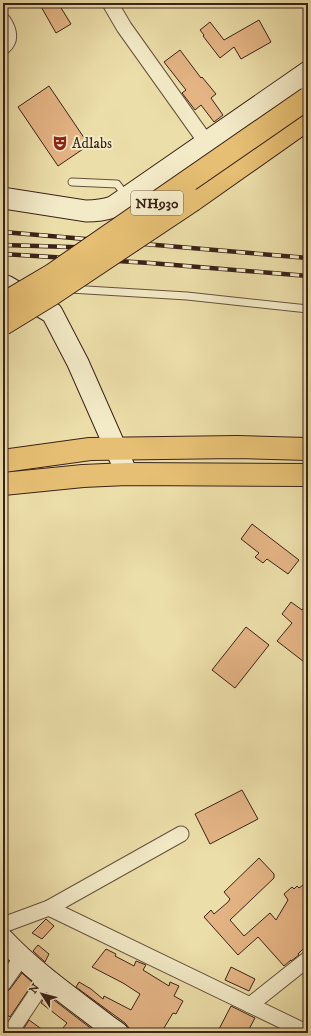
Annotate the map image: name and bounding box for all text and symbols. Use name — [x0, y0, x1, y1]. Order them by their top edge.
theatre icon: Adlabs — [51, 134, 69, 152]
place label: Adlabs — [72, 134, 112, 153]
road number: NH930 — [131, 191, 183, 215]
north arrow — [22, 974, 62, 1014]
text: N — [26, 981, 43, 996]

